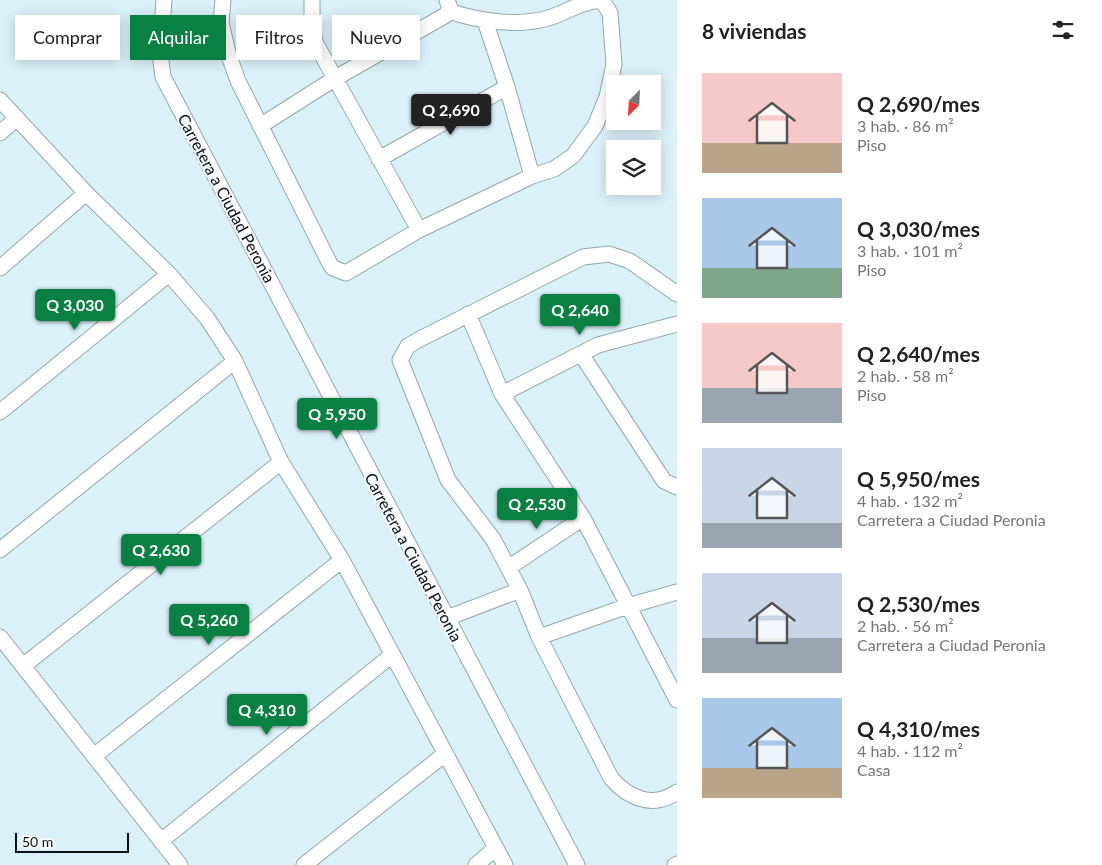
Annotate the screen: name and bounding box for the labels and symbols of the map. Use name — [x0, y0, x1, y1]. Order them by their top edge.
north arrow — [606, 75, 661, 130]
pin: Q 2,690 — [405, 94, 497, 136]
street label: Carretera a Ciudad Peronia — [174, 110, 280, 286]
pin: Q 3,030 — [29, 288, 121, 331]
pin: Q 2,640 — [534, 294, 626, 336]
pin: Q 5,950 — [291, 398, 383, 440]
street label: Carretera a Ciudad Peronia — [361, 469, 467, 645]
pin: Q 2,530 — [491, 488, 583, 530]
pin: Q 2,630 — [115, 534, 207, 576]
pin: Q 5,260 — [163, 604, 255, 646]
pin: Q 4,310 — [221, 694, 313, 736]
scale bar — [15, 830, 129, 853]

